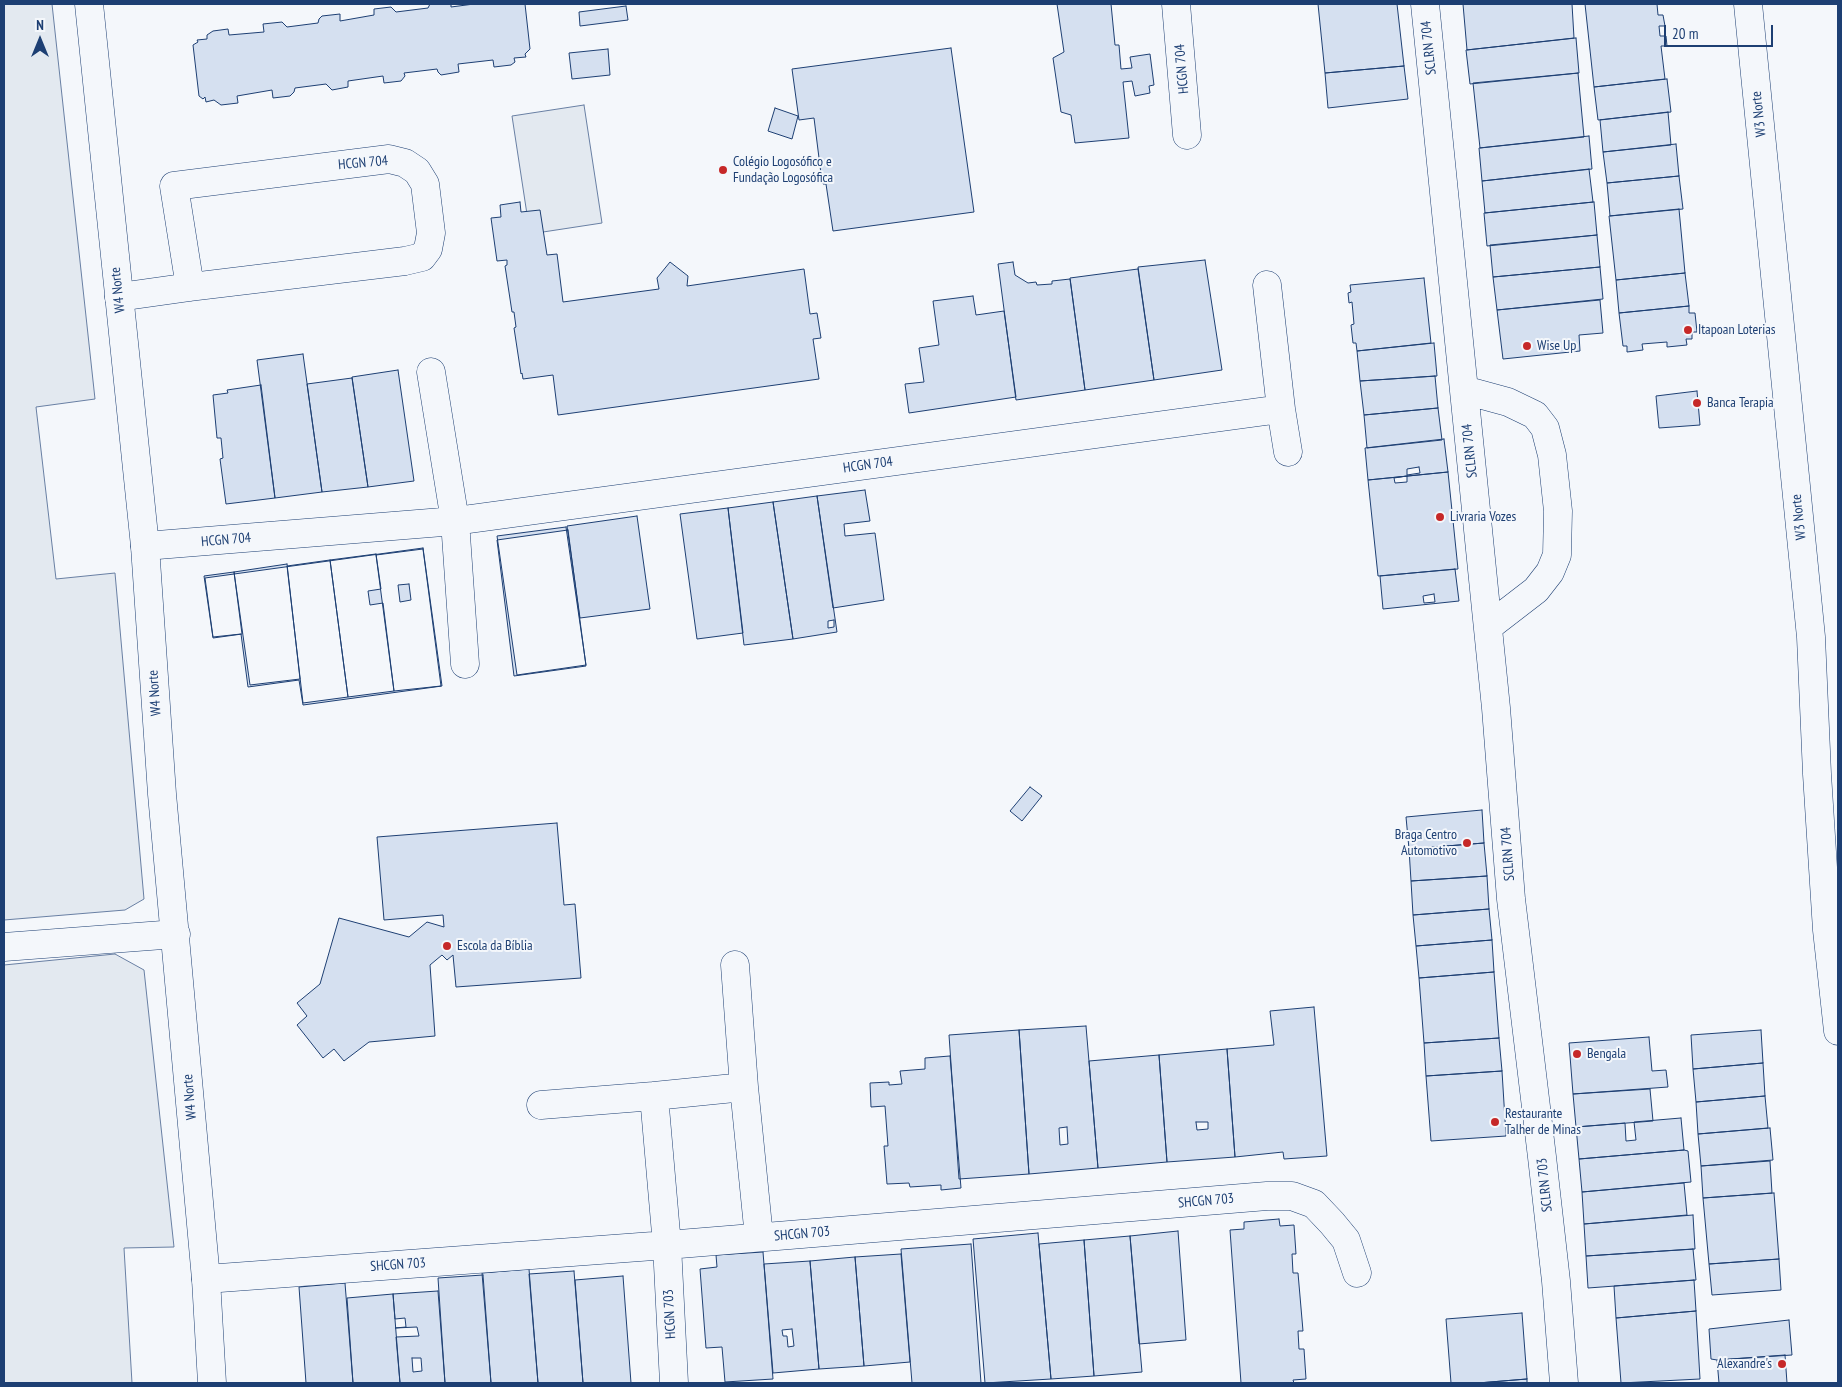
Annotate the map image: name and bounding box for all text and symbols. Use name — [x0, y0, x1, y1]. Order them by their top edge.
north arrow — [15, 15, 65, 65]
scale bar — [1667, 15, 1776, 47]
text: N — [36, 16, 44, 34]
street label: SCLRN 704 — [1418, 20, 1440, 76]
text: 20 m — [1672, 24, 1698, 43]
street label: HCGN 704 — [1171, 43, 1193, 95]
street label: W3 Norte — [1748, 90, 1770, 138]
street label: HCGN 704 — [337, 152, 389, 174]
place label: Colégio Logosófico e Fundação Logosófica — [733, 154, 833, 186]
marker: Colégio Logosófico e Fundação Logosófica — [717, 164, 729, 176]
street label: W4 Norte — [107, 266, 129, 314]
place label: Itapoan Loterias — [1698, 322, 1776, 338]
marker: Itapoan Loterias — [1682, 324, 1694, 336]
place label: Wise Up — [1537, 338, 1576, 354]
marker: Wise Up — [1521, 340, 1533, 352]
place label: Banca Terapia — [1707, 395, 1774, 411]
marker: Banca Terapia — [1691, 397, 1703, 409]
street label: SCLRN 704 — [1459, 423, 1481, 479]
street label: HCGN 704 — [842, 453, 894, 477]
street label: W3 Norte — [1788, 493, 1810, 541]
place label: Livraria Vozes — [1450, 509, 1516, 525]
marker: Livraria Vozes — [1434, 511, 1446, 523]
street label: HCGN 704 — [200, 529, 252, 551]
street label: W4 Norte — [145, 669, 165, 717]
street label: SCLRN 704 — [1498, 826, 1518, 882]
place label: Braga Centro Automotivo — [1395, 827, 1457, 860]
marker: Braga Centro Automotivo — [1461, 837, 1473, 849]
place label: Escola da Bíblia — [457, 938, 533, 954]
marker: Escola da Bíblia — [441, 940, 453, 952]
place label: Bengala — [1587, 1046, 1626, 1062]
marker: Bengala — [1571, 1048, 1583, 1060]
street label: W4 Norte — [180, 1073, 200, 1121]
place label: Restaurante Talher de Minas — [1505, 1106, 1581, 1138]
marker: Restaurante Talher de Minas — [1489, 1116, 1501, 1128]
street label: SCLRN 703 — [1534, 1157, 1556, 1213]
street label: SHCGN 703 — [1177, 1190, 1235, 1212]
street label: SHCGN 703 — [773, 1223, 831, 1245]
street label: SHCGN 703 — [370, 1255, 426, 1275]
street label: HCGN 703 — [660, 1289, 680, 1339]
place label: Alexandre's — [1717, 1356, 1772, 1372]
marker: Alexandre's — [1776, 1358, 1788, 1370]

